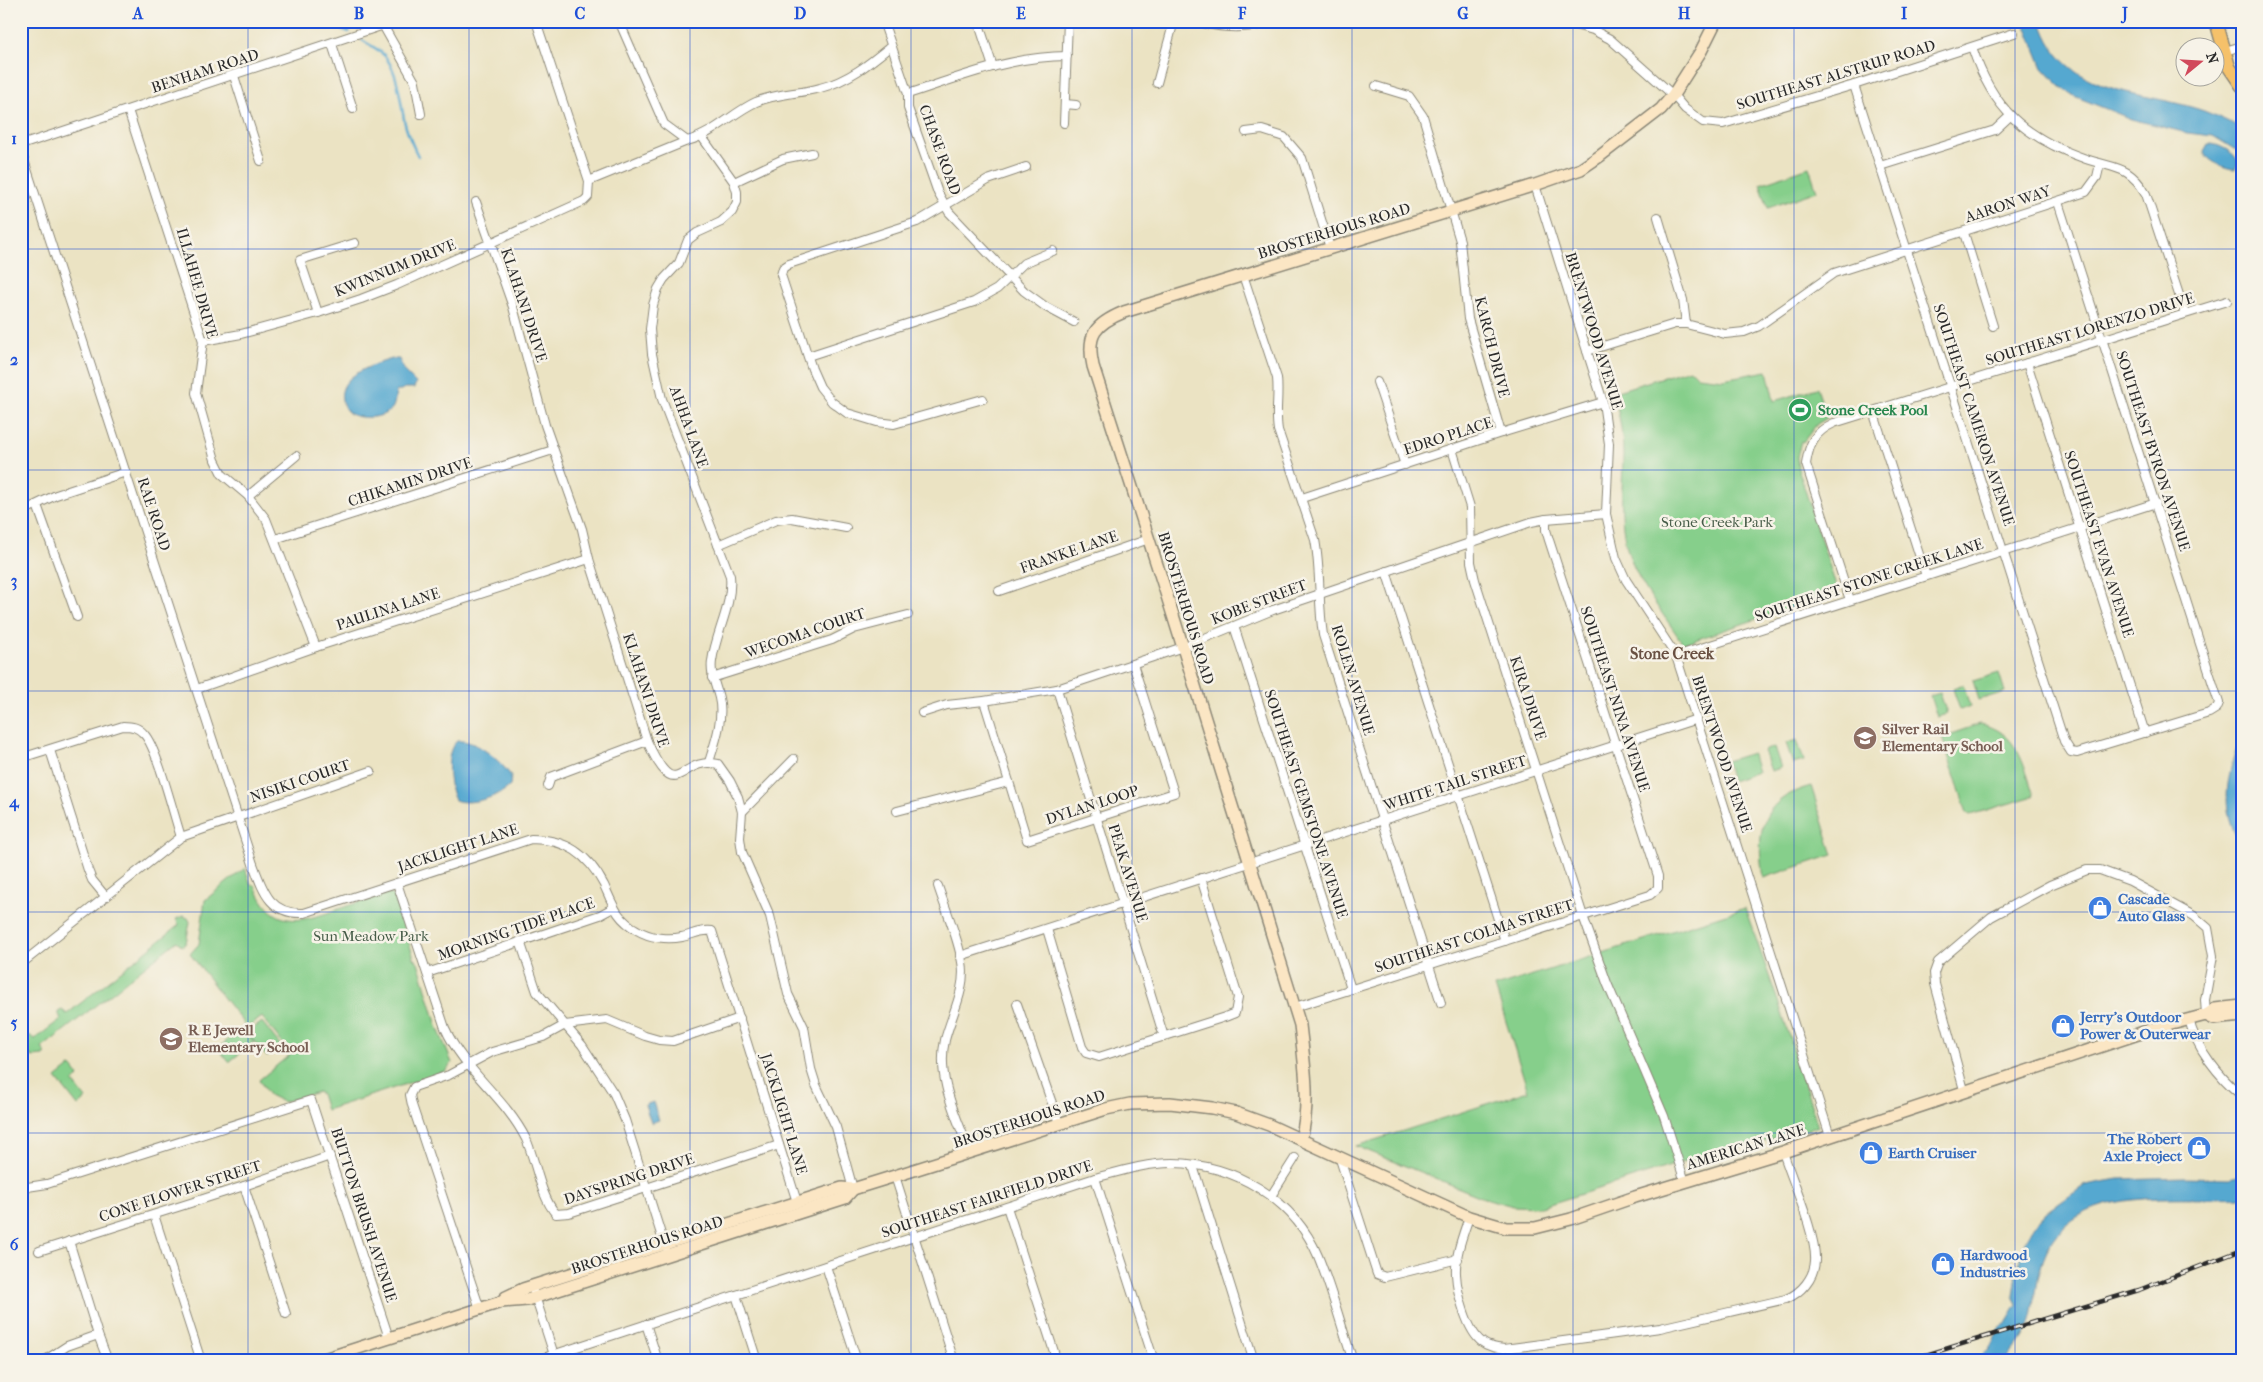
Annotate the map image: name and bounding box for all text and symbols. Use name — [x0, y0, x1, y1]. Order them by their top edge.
text: A — [132, 4, 144, 23]
text: B — [354, 4, 364, 23]
text: C — [575, 4, 586, 23]
text: D — [794, 4, 806, 23]
text: E — [1016, 4, 1026, 23]
text: F — [1237, 4, 1247, 23]
text: G — [1457, 4, 1469, 23]
text: H — [1678, 4, 1691, 23]
text: I — [1901, 4, 1908, 23]
text: J — [2120, 4, 2128, 24]
street label: SOUTHEAST ALSTRUP ROAD — [1734, 36, 1938, 114]
north arrow — [2176, 38, 2226, 88]
street label: BENHAM ROAD — [149, 45, 261, 97]
text: N — [2202, 50, 2222, 66]
street label: CHASE ROAD — [915, 102, 965, 198]
text: 1 — [11, 129, 17, 148]
street label: AARON WAY — [1962, 181, 2054, 227]
street label: BROSTERHOUS ROAD — [1255, 199, 1413, 263]
street label: ILLAHEE DRIVE — [173, 226, 221, 340]
street label: KWINNUM DRIVE — [332, 235, 458, 301]
street label: KLAHANI DRIVE — [497, 246, 551, 364]
street label: BRENTWOOD AVENUE — [1561, 250, 1627, 412]
street label: SOUTHEAST LORENZO DRIVE — [1983, 289, 2197, 369]
street label: KARCH DRIVE — [1471, 295, 1513, 399]
street label: SOUTHEAST CAMERON AVENUE — [1930, 302, 2018, 528]
street label: SOUTHEAST BYRON AVENUE — [2112, 349, 2194, 553]
text: 2 — [10, 350, 18, 369]
street label: AHHA LANE — [666, 383, 712, 470]
sports icon: Stone Creek Pool — [1787, 397, 1813, 423]
place label: Stone Creek Pool — [1818, 401, 1929, 419]
street label: EDRO PLACE — [1401, 413, 1495, 459]
street label: SOUTHEAST EVAN AVENUE — [2060, 448, 2138, 640]
street label: CHIKAMIN DRIVE — [346, 453, 474, 511]
street label: RAE ROAD — [134, 475, 174, 553]
park label: Stone Creek Park — [1661, 513, 1773, 531]
street label: FRANKE LANE — [1017, 527, 1121, 577]
street label: BROSTERHOUS ROAD — [1154, 529, 1218, 687]
street label: SOUTHEAST STONE CREEK LANE — [1752, 534, 1986, 626]
text: 3 — [11, 571, 17, 591]
street label: KOBE STREET — [1209, 575, 1310, 629]
street label: PAULINA LANE — [334, 584, 442, 634]
street label: WECOMA COURT — [741, 604, 868, 662]
street label: SOUTHEAST NINA AVENUE — [1576, 604, 1654, 794]
street label: ROLEN AVENUE — [1328, 622, 1378, 738]
street label: KLAHANI DRIVE — [619, 631, 673, 749]
district label: Stone Creek — [1630, 644, 1715, 663]
street label: KIRA DRIVE — [1506, 654, 1550, 742]
street label: BRENTWOOD AVENUE — [1688, 673, 1756, 835]
street label: SOUTHEAST GEMSTONE AVENUE — [1260, 687, 1352, 921]
place label: Silver Rail Elementary School — [1882, 720, 2004, 755]
school or university icon: Silver Rail Elementary School — [1852, 725, 1878, 751]
street label: WHITE TAIL STREET — [1380, 751, 1530, 815]
street label: NISIKI COURT — [248, 755, 353, 807]
street label: DYLAN LOOP — [1043, 781, 1141, 829]
text: 4 — [8, 792, 20, 812]
street label: JACKLIGHT LANE — [394, 820, 521, 876]
street label: PEAK AVENUE — [1104, 822, 1152, 924]
place label: Cascade Auto Glass — [2117, 890, 2185, 925]
street label: MORNING TIDE PLACE — [435, 894, 597, 964]
street label: SOUTHEAST COLMA STREET — [1373, 895, 1576, 977]
shop icon: Cascade Auto Glass — [2087, 895, 2113, 921]
park label: Sun Meadow Park — [313, 927, 429, 945]
place label: Jerry's Outdoor Power & Outerwear — [2078, 1008, 2211, 1043]
text: 5 — [11, 1013, 18, 1032]
shop icon: Jerry's Outdoor Power & Outerwear — [2050, 1013, 2076, 1039]
place label: R E Jewell Elementary School — [188, 1021, 310, 1056]
school or university icon: R E Jewell Elementary School — [158, 1026, 184, 1052]
street label: JACKLIGHT LANE — [757, 1050, 811, 1177]
street label: BROSTERHOUS ROAD — [951, 1086, 1107, 1152]
street label: AMERICAN LANE — [1684, 1120, 1808, 1174]
street label: BUTTON BRUSH AVENUE — [327, 1125, 401, 1305]
place label: The Robert Axle Project — [2103, 1130, 2183, 1165]
shop icon: The Robert Axle Project — [2186, 1135, 2212, 1161]
shop icon: Earth Cruiser — [1858, 1140, 1884, 1166]
place label: Earth Cruiser — [1888, 1144, 1977, 1162]
street label: DAYSPRING DRIVE — [562, 1149, 696, 1209]
street label: CONE FLOWER STREET — [97, 1156, 264, 1226]
street label: SOUTHEAST FAIRFIELD DRIVE — [879, 1156, 1095, 1242]
street label: BROSTERHOUS ROAD — [569, 1212, 725, 1278]
text: 6 — [10, 1235, 19, 1254]
place label: Hardwood Industries — [1960, 1246, 2028, 1281]
shop icon: Hardwood Industries — [1930, 1251, 1956, 1277]

